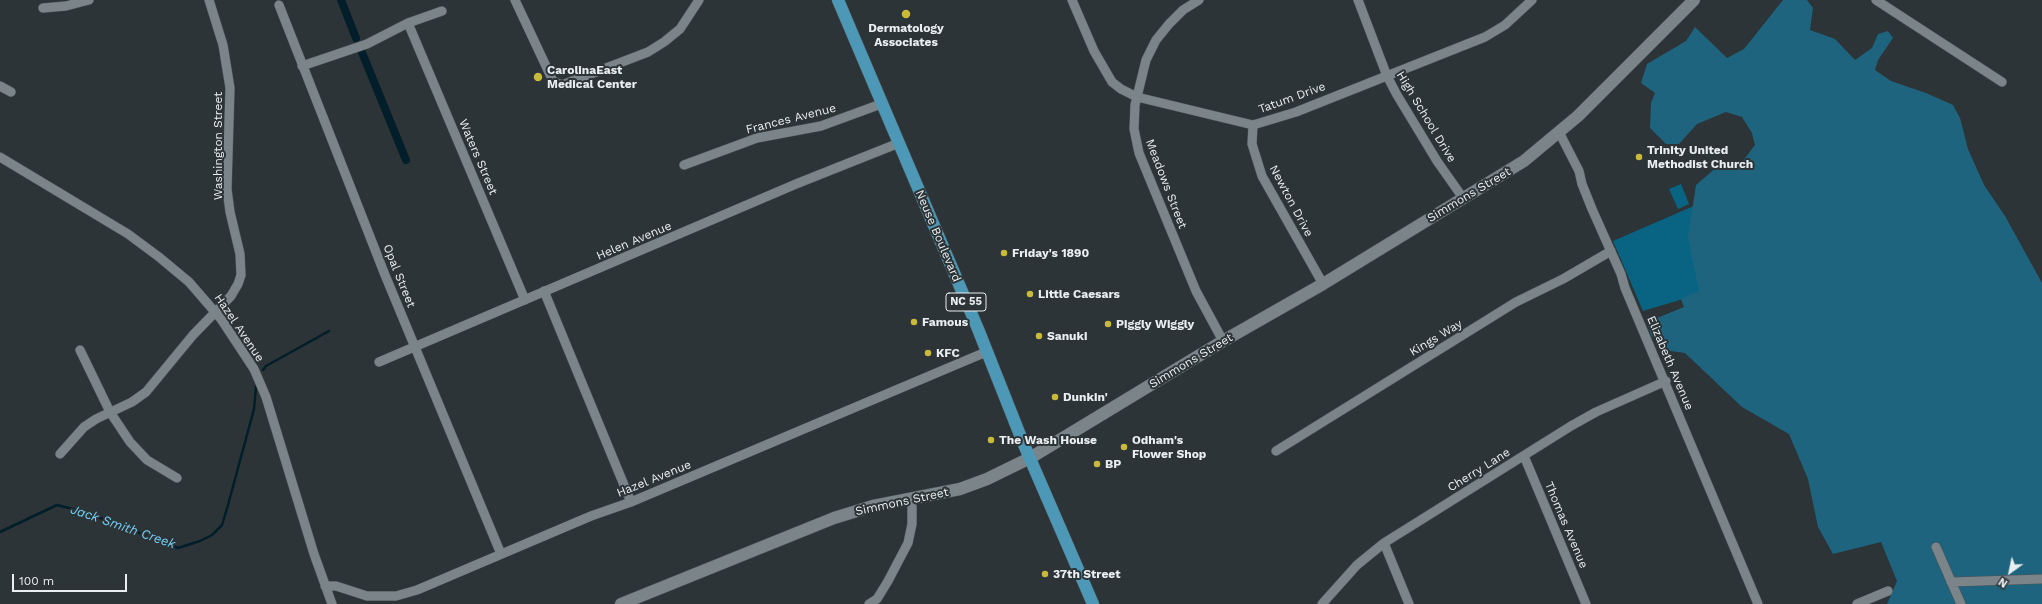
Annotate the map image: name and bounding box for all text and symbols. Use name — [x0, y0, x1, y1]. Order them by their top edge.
marker: Dermatology Associates — [900, 8, 912, 20]
place label: Dermatology Associates — [868, 21, 944, 49]
place label: CarolinaEast Medical Center — [547, 63, 637, 91]
street label: High School Drive — [1393, 69, 1459, 165]
marker: CarolinaEast Medical Center — [532, 71, 544, 83]
street label: Tatum Drive — [1256, 79, 1328, 117]
street label: Washington Street — [211, 92, 225, 200]
street label: Frances Avenue — [744, 101, 838, 137]
street label: Waters Street — [456, 117, 500, 197]
street label: Meadows Street — [1142, 137, 1190, 231]
place label: Trinity United Methodist Church — [1647, 143, 1753, 171]
marker: Trinity United Methodist Church — [1634, 152, 1644, 162]
street label: Newton Drive — [1266, 163, 1316, 239]
street label: Simmons Street — [1425, 164, 1513, 226]
street label: Neuse Boulevard — [912, 188, 964, 284]
street label: Helen Avenue — [594, 219, 674, 263]
street label: Opal Street — [380, 242, 418, 310]
place label: Friday's 1890 — [1012, 246, 1089, 260]
marker: Friday's 1890 — [999, 248, 1009, 258]
place label: Little Caesars — [1038, 287, 1120, 301]
marker: Little Caesars — [1025, 289, 1035, 299]
street label: Hazel Avenue — [211, 291, 267, 365]
road number: NC 55 — [946, 293, 986, 311]
street label: Elizabeth Avenue — [1644, 314, 1696, 412]
place label: Famous — [922, 315, 968, 329]
marker: Famous — [909, 317, 919, 327]
place label: Piggly Wiggly — [1116, 317, 1194, 331]
street label: Kings Way — [1407, 317, 1465, 359]
marker: Piggly Wiggly — [1103, 319, 1113, 329]
place label: Sanuki — [1047, 329, 1087, 343]
street label: Simmons Street — [1147, 330, 1235, 392]
marker: Sanuki — [1034, 331, 1044, 341]
place label: KFC — [936, 346, 960, 360]
marker: KFC — [923, 348, 933, 358]
place label: Dunkin' — [1063, 390, 1108, 404]
marker: Dunkin' — [1050, 392, 1060, 402]
place label: The Wash House — [999, 433, 1097, 447]
place label: Odham's Flower Shop — [1132, 433, 1206, 461]
marker: The Wash House — [986, 435, 996, 445]
marker: Odham's Flower Shop — [1119, 442, 1129, 452]
street label: Cherry Lane — [1445, 445, 1513, 495]
place label: BP — [1105, 457, 1121, 471]
street label: Hazel Avenue — [615, 458, 693, 500]
marker: BP — [1092, 459, 1102, 469]
street label: Thomas Avenue — [1541, 480, 1591, 570]
street label: Simmons Street — [854, 485, 950, 519]
water label: Jack Smith Creek — [68, 502, 178, 552]
north arrow — [1990, 552, 2030, 592]
scale bar — [14, 566, 129, 592]
place label: 37th Street — [1053, 567, 1120, 581]
marker: 37th Street — [1040, 569, 1050, 579]
text: 100 m — [19, 574, 54, 588]
text: N — [1996, 575, 2010, 590]

